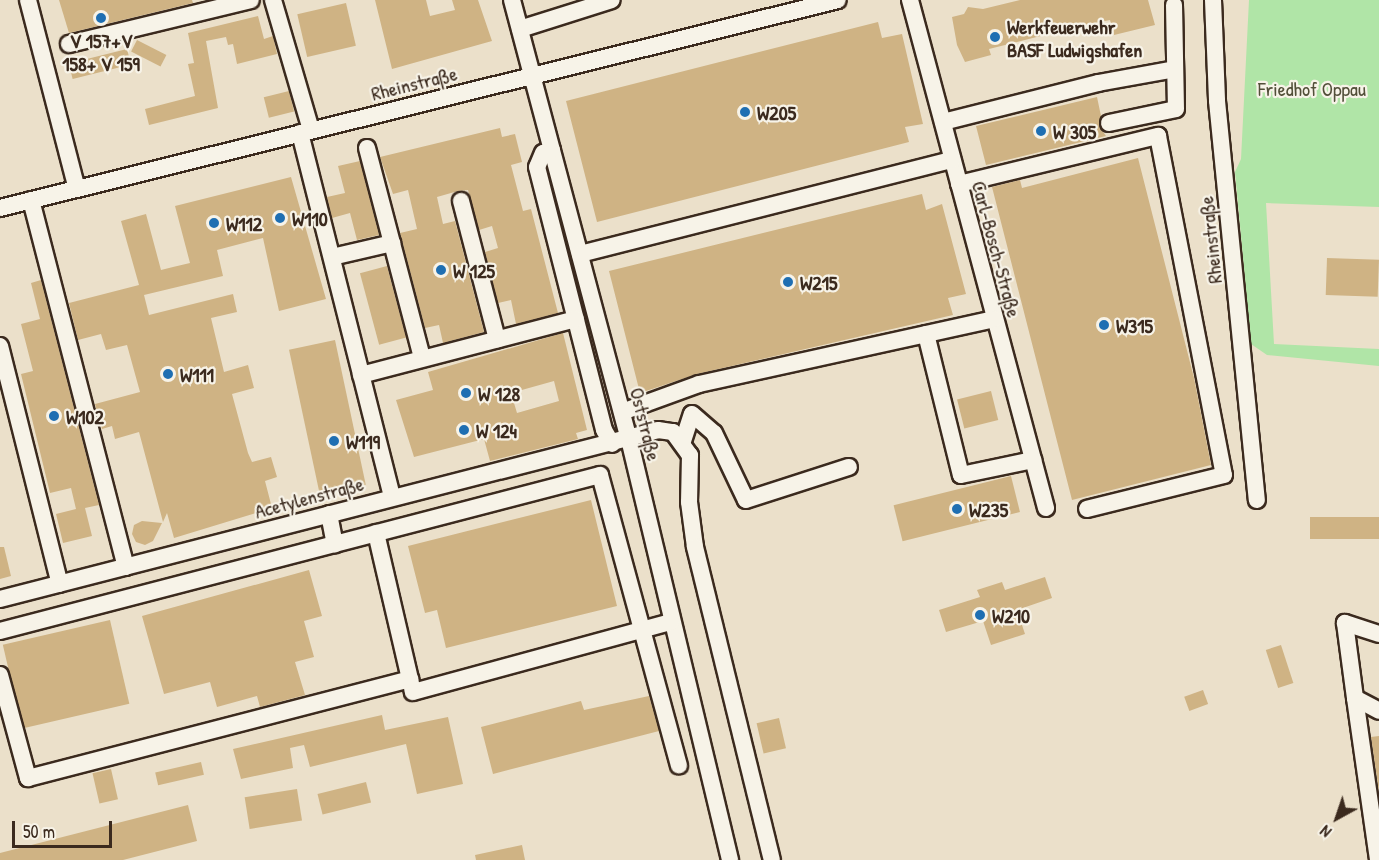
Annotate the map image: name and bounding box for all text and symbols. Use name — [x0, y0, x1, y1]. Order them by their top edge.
marker: V 157+V 158+ V 159 — [94, 11, 108, 25]
place label: Werkfeuerwehr BASF Ludwigshafen — [1007, 14, 1142, 61]
place label: V 157+V 158+ V 159 — [62, 28, 140, 75]
marker: Werkfeuerwehr BASF Ludwigshafen — [988, 30, 1002, 44]
street label: Rheinstraße — [369, 61, 459, 105]
park label: Friedhof Oppau — [1258, 76, 1366, 100]
place label: W205 — [757, 100, 796, 124]
marker: W205 — [738, 105, 752, 119]
place label: W 305 — [1053, 119, 1096, 143]
marker: W 305 — [1034, 124, 1048, 138]
street label: Carl-Bosch-Straße — [967, 178, 1027, 320]
street label: Rheinstraße — [1193, 195, 1227, 285]
place label: W110 — [292, 206, 328, 230]
place label: W112 — [226, 211, 262, 235]
marker: W110 — [273, 211, 287, 225]
marker: W112 — [207, 216, 221, 230]
place label: W 125 — [453, 258, 495, 282]
marker: W 125 — [434, 263, 448, 277]
place label: W215 — [800, 270, 837, 294]
marker: W215 — [781, 275, 795, 289]
place label: W315 — [1116, 313, 1153, 337]
marker: W315 — [1097, 318, 1111, 332]
place label: W111 — [180, 362, 214, 386]
marker: W111 — [161, 367, 175, 381]
place label: W 128 — [478, 381, 520, 405]
street label: Oststraße — [625, 385, 667, 463]
marker: W 128 — [459, 386, 473, 400]
place label: W102 — [66, 404, 104, 428]
marker: W102 — [47, 409, 61, 423]
place label: W 124 — [476, 418, 517, 442]
marker: W 124 — [457, 423, 471, 437]
place label: W119 — [346, 429, 380, 453]
marker: W119 — [327, 434, 341, 448]
street label: Acetylenstraße — [252, 471, 366, 523]
place label: W235 — [969, 497, 1008, 521]
marker: W235 — [950, 502, 964, 516]
place label: W210 — [992, 603, 1030, 627]
marker: W210 — [973, 608, 987, 622]
north arrow — [1307, 788, 1367, 848]
scale bar — [15, 809, 116, 847]
text: 50 m — [23, 819, 55, 844]
text: N — [1315, 821, 1336, 843]

